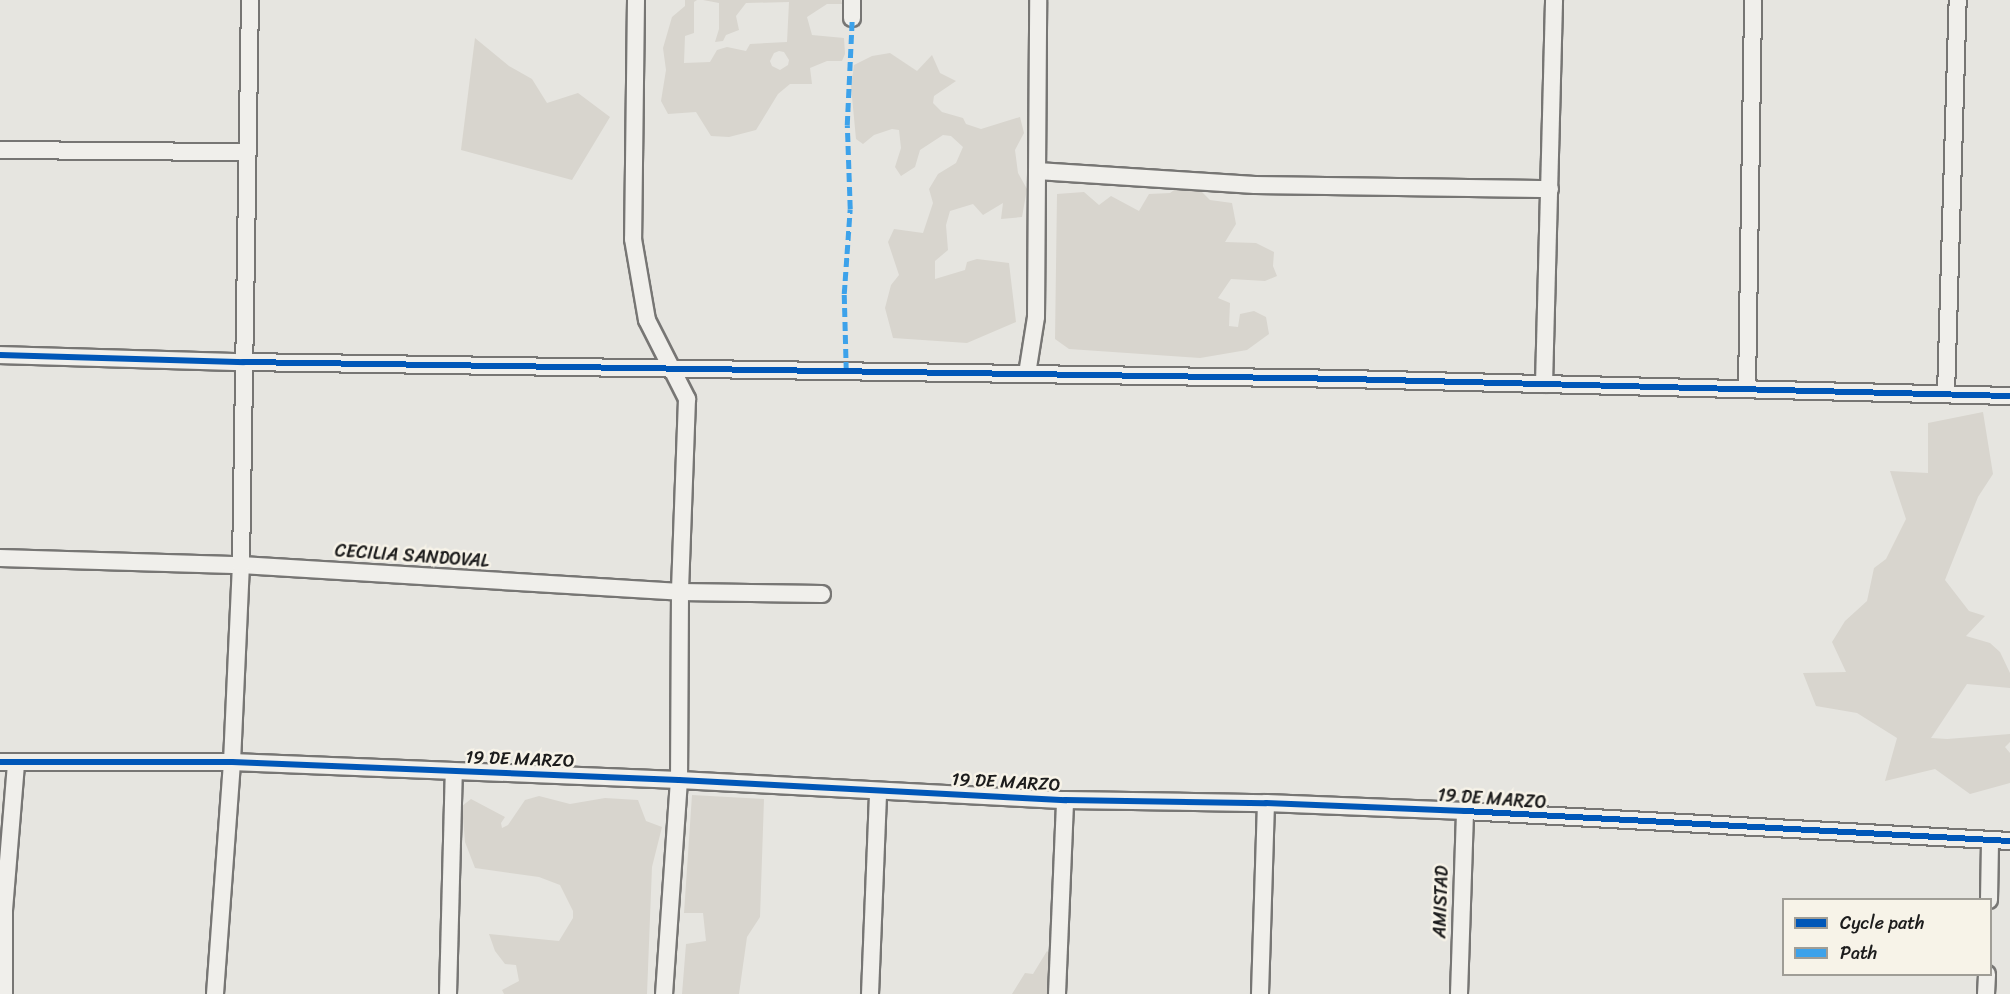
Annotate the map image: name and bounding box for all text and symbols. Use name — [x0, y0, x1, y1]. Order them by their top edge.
street label: CECILIA SANDOVAL — [334, 540, 490, 572]
street label: 19 DE MARZO — [465, 746, 575, 772]
street label: 19 DE MARZO — [951, 768, 1061, 796]
street label: 19 DE MARZO — [1437, 784, 1547, 814]
street label: AMISTAD — [1429, 865, 1453, 939]
legend — [1782, 898, 1992, 976]
text: Cycle path — [1840, 907, 1924, 939]
text: Path — [1840, 937, 1877, 969]

